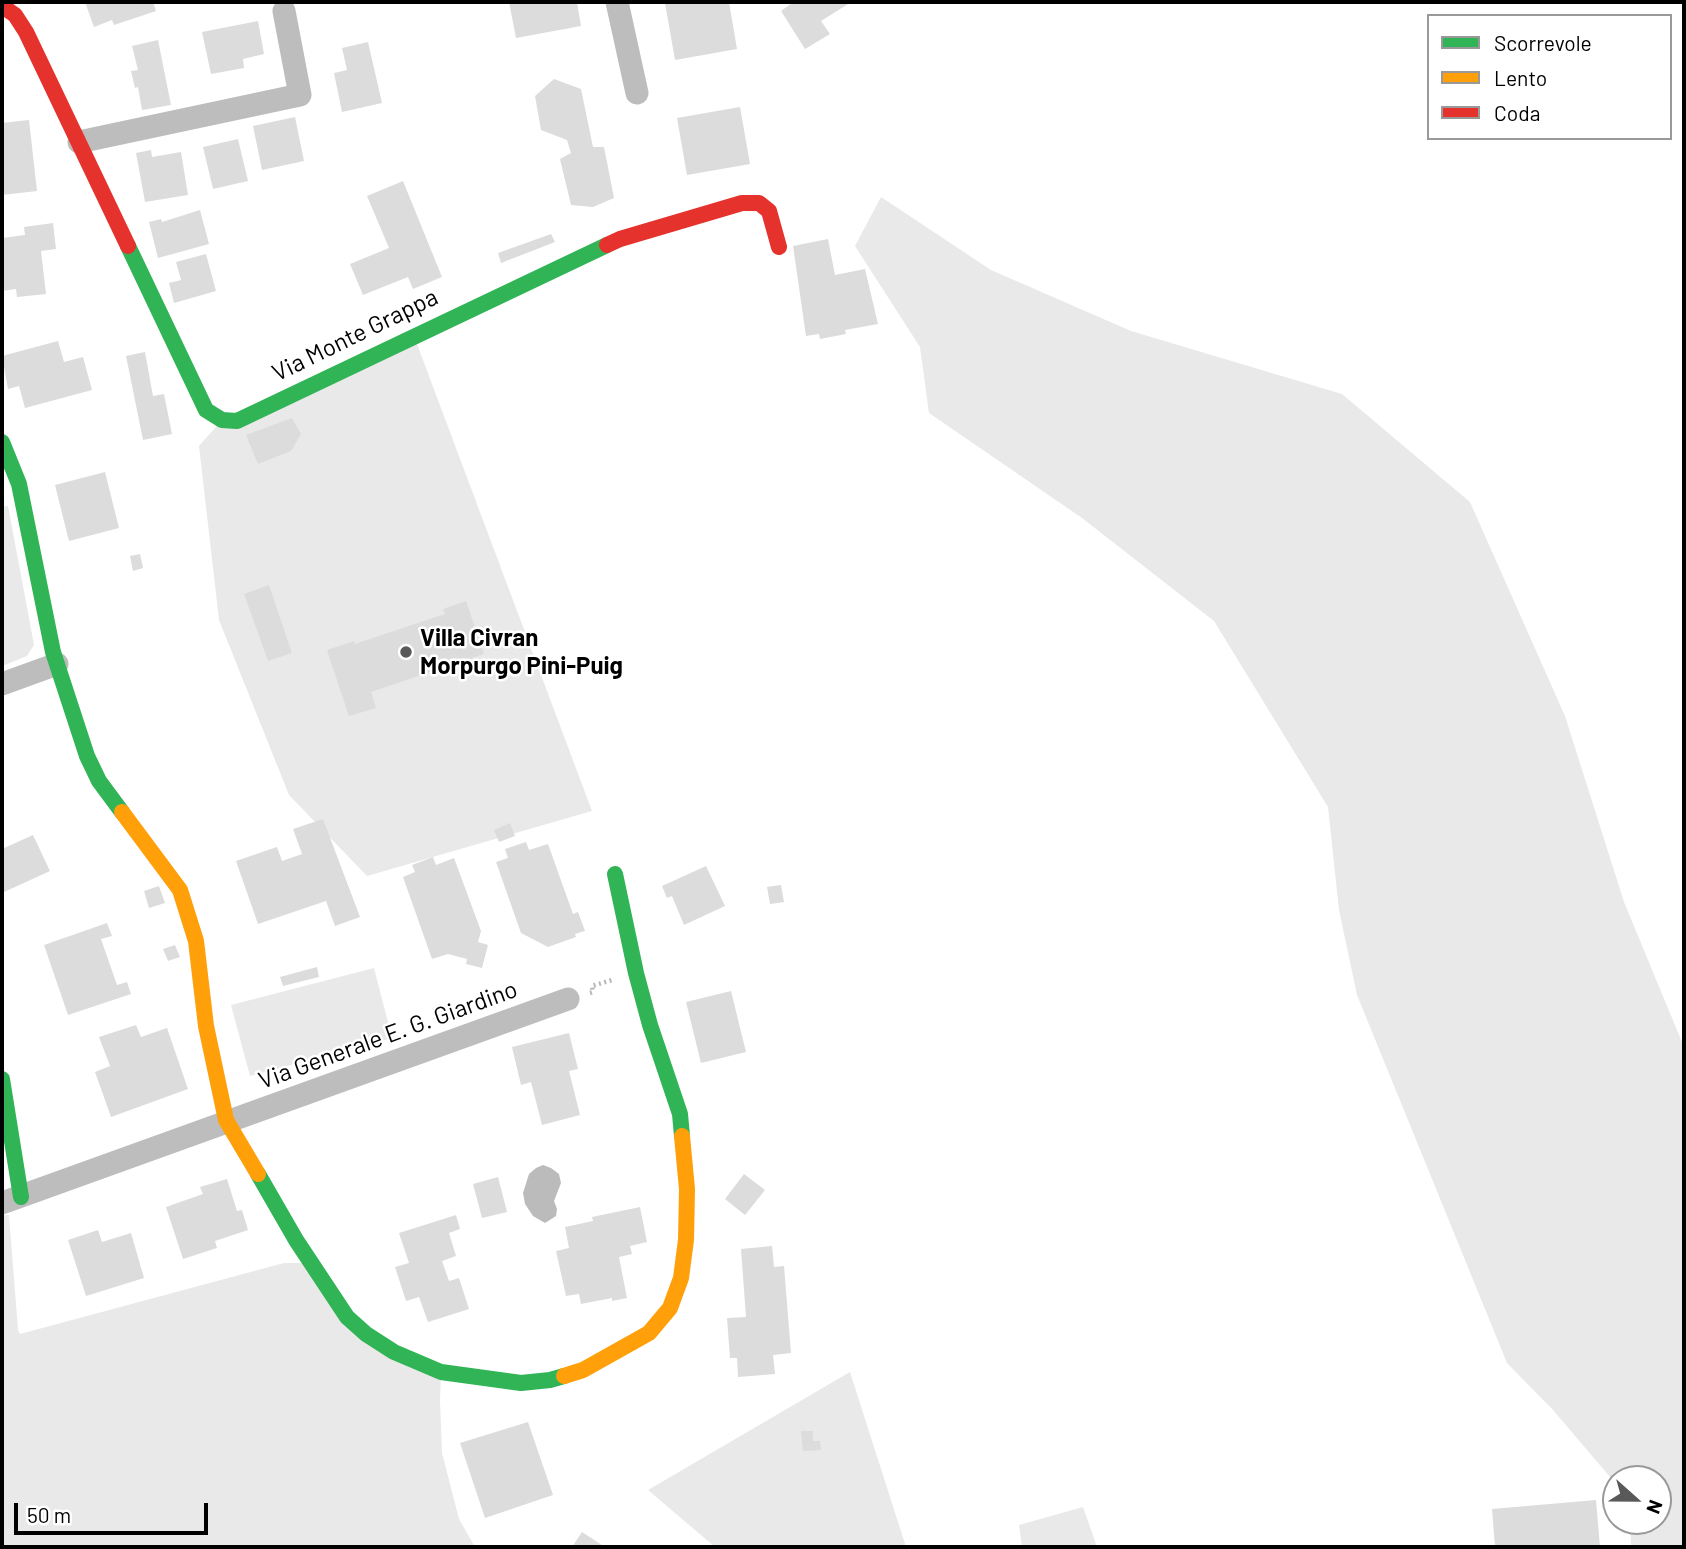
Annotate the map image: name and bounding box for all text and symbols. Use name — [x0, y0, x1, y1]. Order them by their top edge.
legend — [1427, 14, 1672, 140]
text: Scorrevole — [1494, 30, 1592, 55]
text: Lento — [1494, 65, 1547, 90]
text: Coda — [1494, 100, 1540, 125]
street label: Via Monte Grappa — [267, 282, 443, 388]
place label: Villa Civran Morpurgo Pini-Puig — [420, 624, 623, 680]
marker: Villa Civran Morpurgo Pini-Puig — [398, 644, 414, 660]
street label: Via Generale E. G. Giardino — [255, 975, 521, 1095]
north arrow — [1602, 1465, 1672, 1535]
scale bar — [18, 1490, 212, 1534]
text: N — [1642, 1497, 1668, 1517]
text: 50 m — [27, 1502, 71, 1527]

